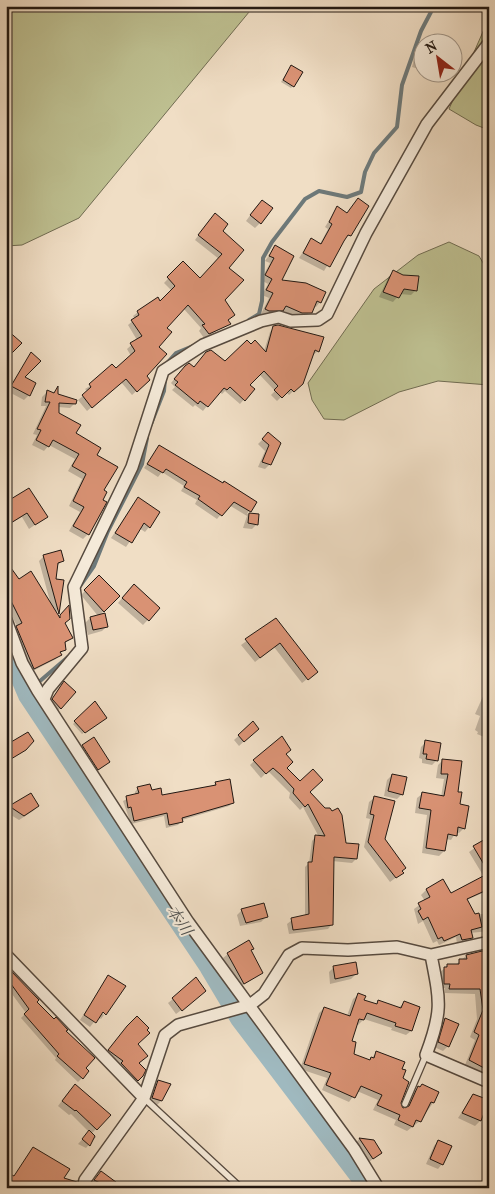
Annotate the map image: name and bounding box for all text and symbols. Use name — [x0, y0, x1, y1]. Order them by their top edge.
north arrow — [412, 32, 462, 82]
text: N — [423, 37, 441, 57]
water label: 本川 — [163, 902, 198, 941]

